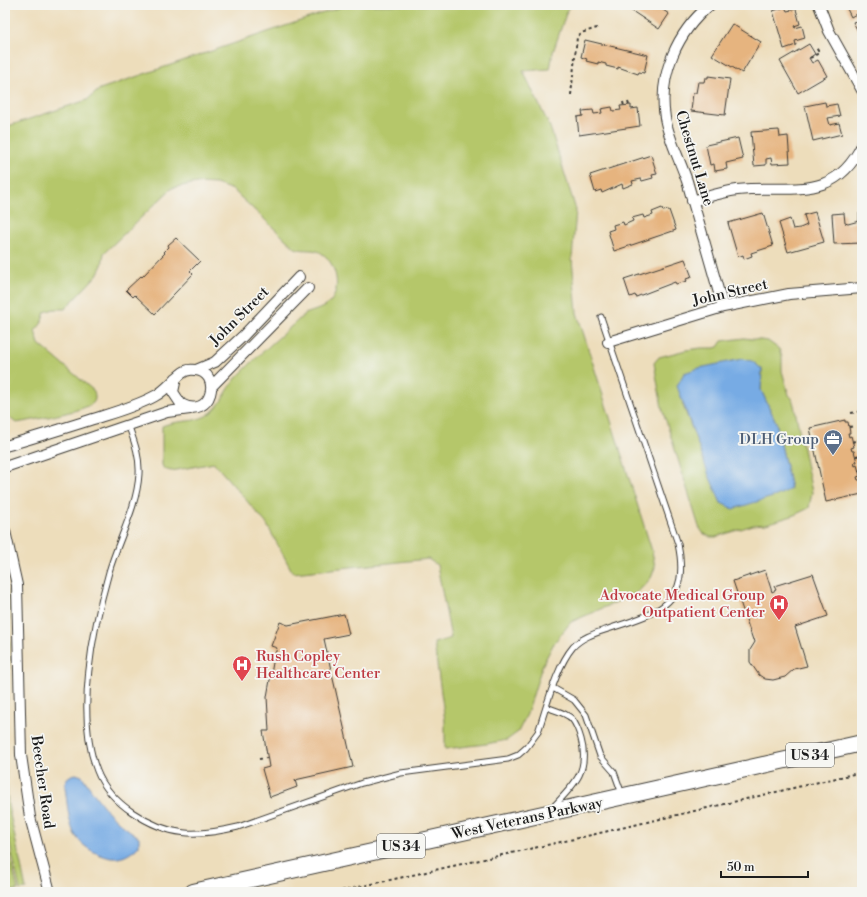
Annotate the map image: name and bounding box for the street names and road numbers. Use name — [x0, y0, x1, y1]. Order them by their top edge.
street label: Chestnut Lane — [671, 108, 718, 208]
street label: John Street — [690, 274, 770, 311]
street label: John Street — [205, 282, 274, 351]
street label: Beecher Road — [26, 733, 59, 830]
road number: US 34 — [786, 743, 834, 767]
street label: West Veterans Parkway — [449, 793, 605, 844]
road number: US 34 — [377, 834, 425, 858]

